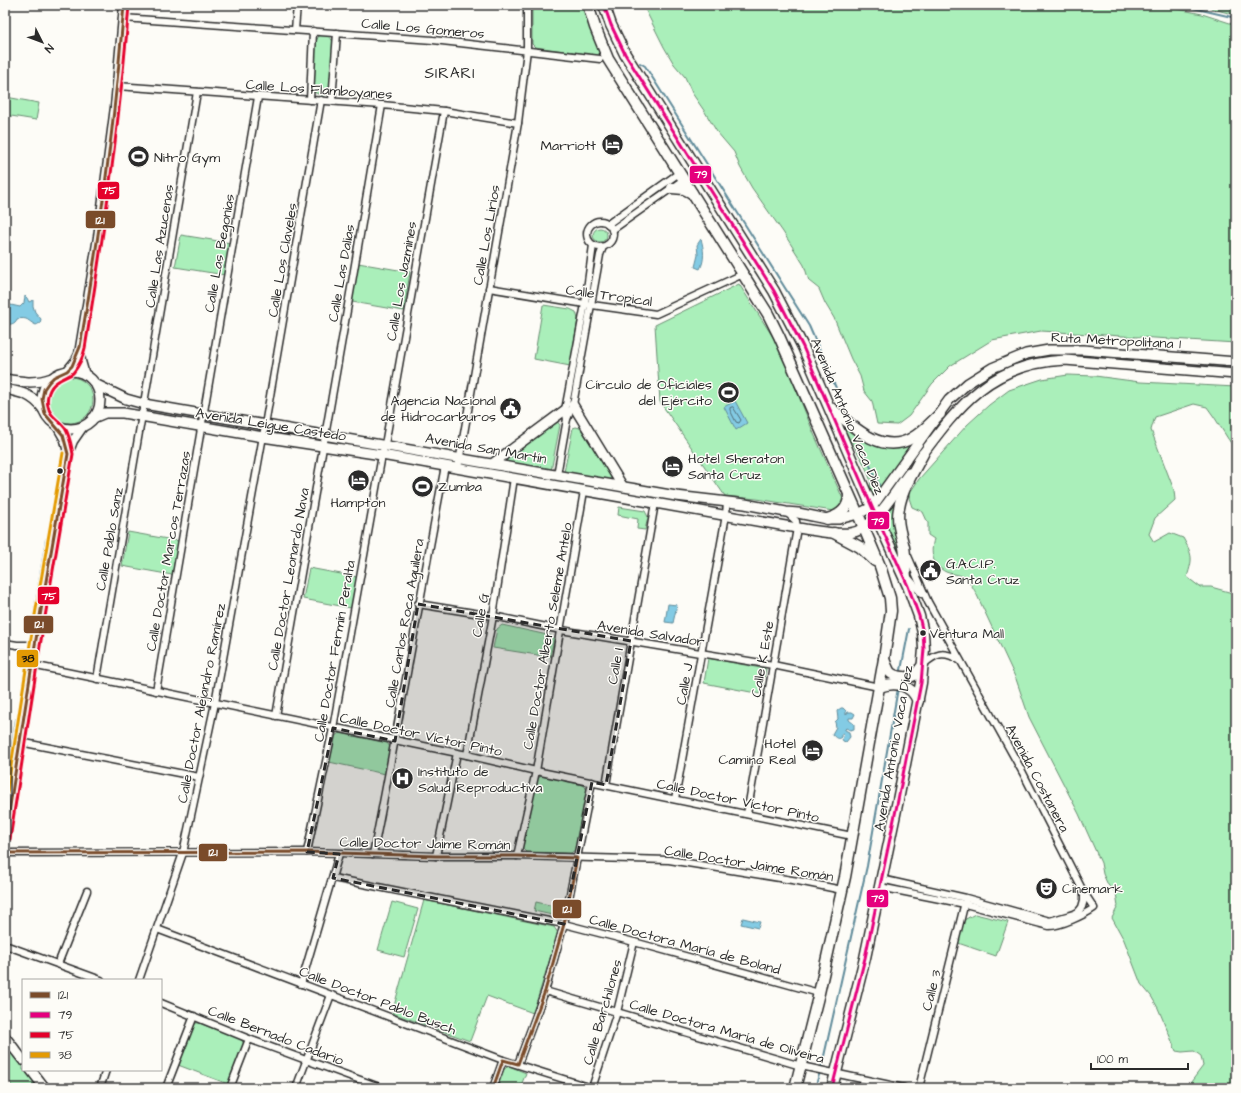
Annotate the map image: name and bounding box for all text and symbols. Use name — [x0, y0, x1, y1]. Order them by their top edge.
street label: Calle Los Gomeros — [361, 14, 485, 44]
north arrow — [22, 22, 62, 62]
text: N — [41, 41, 57, 56]
district label: SIRARI — [424, 63, 476, 84]
street label: Calle Los Flamboyanes — [245, 75, 393, 105]
hotel icon: Marriott — [599, 132, 625, 158]
place label: Marriott — [541, 136, 596, 156]
sports icon: Nitro Gym — [125, 144, 151, 170]
place label: Nitro Gym — [154, 148, 220, 168]
line badge: 79 — [689, 165, 712, 184]
text: 79 — [693, 167, 708, 182]
line badge: 75 — [97, 181, 120, 200]
text: 75 — [101, 183, 116, 198]
street label: Calle Las Azucenas — [140, 183, 180, 309]
street label: Calle Los Lirios — [468, 184, 506, 287]
street label: Calle Las Begonias — [200, 192, 240, 314]
street label: Calle Los Claveles — [263, 201, 303, 319]
line badge: 121 — [85, 210, 116, 229]
text: 121 — [95, 213, 105, 228]
street label: Calle Los Jazmines — [382, 220, 422, 342]
street label: Calle Las Dalias — [324, 223, 360, 324]
street label: Calle Tropical — [564, 280, 653, 312]
street label: Ruta Metropolitana 1 — [1050, 328, 1182, 354]
street label: Avenida Antonio Vaca Diez — [805, 335, 889, 498]
place label: Círculo de Oficiales del Ejército — [586, 375, 712, 411]
sports icon: Círculo de Oficiales del Ejército — [715, 379, 741, 405]
place label: Agencia Nacional de Hidrocarburos — [381, 391, 496, 427]
public building icon: Agencia Nacional de Hidrocarburos — [498, 395, 524, 421]
street label: Avenida Leigue Castedo — [194, 403, 348, 447]
street label: Avenida San Martín — [424, 428, 548, 469]
street label: Calle Doctor Marcos Terrazas — [142, 449, 196, 653]
place label: Hotel Sheraton Santa Cruz — [688, 449, 784, 485]
hotel icon: Hotel Sheraton Santa Cruz — [659, 453, 685, 479]
unlabelled marker — [55, 466, 65, 476]
hotel icon: Hampton — [345, 467, 371, 493]
sports icon: Zumba — [410, 473, 436, 499]
place label: Zumba — [438, 477, 482, 497]
street label: Calle Pablo Sanz — [91, 486, 129, 592]
street label: Calle Doctor Leonardo Nava — [263, 486, 315, 672]
place label: Hampton — [331, 493, 385, 513]
line badge: 79 — [867, 511, 890, 530]
text: 79 — [870, 514, 885, 529]
street label: Calle Doctor Alberto Seleme Antelo — [518, 521, 578, 751]
street label: Calle Carlos Roca Aguilera — [380, 537, 430, 709]
place label: G.A.C.I.P. Santa Cruz — [946, 554, 1019, 590]
public building icon: G.A.C.I.P. Santa Cruz — [918, 558, 944, 584]
street label: Calle Doctor Fermín Peralta — [309, 559, 361, 744]
line badge: 75 — [37, 586, 60, 605]
text: 75 — [41, 589, 56, 604]
street label: Calle G — [467, 591, 495, 639]
street label: Calle Doctor Alejandro Ramírez — [173, 601, 231, 805]
line badge: 121 — [23, 615, 54, 634]
street label: Avenida Salvador — [596, 616, 706, 652]
text: 121 — [34, 617, 44, 632]
street label: Calle K Este — [746, 619, 780, 699]
place label: Ventura Mall — [930, 625, 1004, 643]
marker: Ventura Mall — [918, 628, 928, 638]
street label: Calle I — [603, 646, 629, 686]
line badge: 38 — [16, 649, 39, 668]
text: 38 — [21, 651, 35, 666]
street label: Calle J — [671, 661, 699, 707]
street label: Avenida Antonio Vaca Diez — [870, 664, 918, 833]
street label: Calle Doctor Víctor Pinto — [338, 708, 504, 762]
street label: Avenida Costanera — [1000, 721, 1074, 836]
place label: Hotel Camino Real — [719, 734, 796, 770]
hotel icon: Hotel Camino Real — [799, 738, 825, 764]
place label: Instituto de Salud Reproductiva — [418, 762, 542, 798]
hospital icon: Instituto de Salud Reproductiva — [390, 766, 416, 792]
street label: Calle Doctor Víctor Pinto — [655, 774, 821, 828]
street label: Calle Doctor Jaime Román — [339, 833, 511, 855]
street label: Calle Doctor Jaime Román — [663, 841, 835, 887]
line badge: 121 — [198, 843, 228, 862]
text: 121 — [208, 845, 218, 860]
theatre icon: Cinemark — [1033, 875, 1059, 901]
place label: Cinemark — [1062, 879, 1123, 899]
line badge: 79 — [866, 889, 889, 908]
text: 79 — [870, 891, 885, 906]
line badge: 121 — [552, 899, 582, 919]
text: 121 — [562, 902, 572, 917]
street label: Calle Doctora María de Boland — [587, 910, 783, 980]
street label: Calle Barchilones — [578, 957, 628, 1067]
street label: Calle Doctor Pablo Busch — [296, 962, 459, 1040]
street label: Calle 3 — [917, 968, 947, 1013]
legend — [22, 979, 162, 1071]
text: 121 — [58, 987, 68, 1004]
street label: Calle Doctora María de Oliveira — [627, 995, 826, 1069]
street label: Calle Bernado Cadario — [205, 1001, 346, 1071]
text: 79 — [58, 1007, 72, 1024]
text: 75 — [58, 1027, 74, 1044]
scale bar — [1091, 1045, 1188, 1071]
text: 38 — [58, 1047, 72, 1064]
text: 100 m — [1097, 1051, 1128, 1068]

